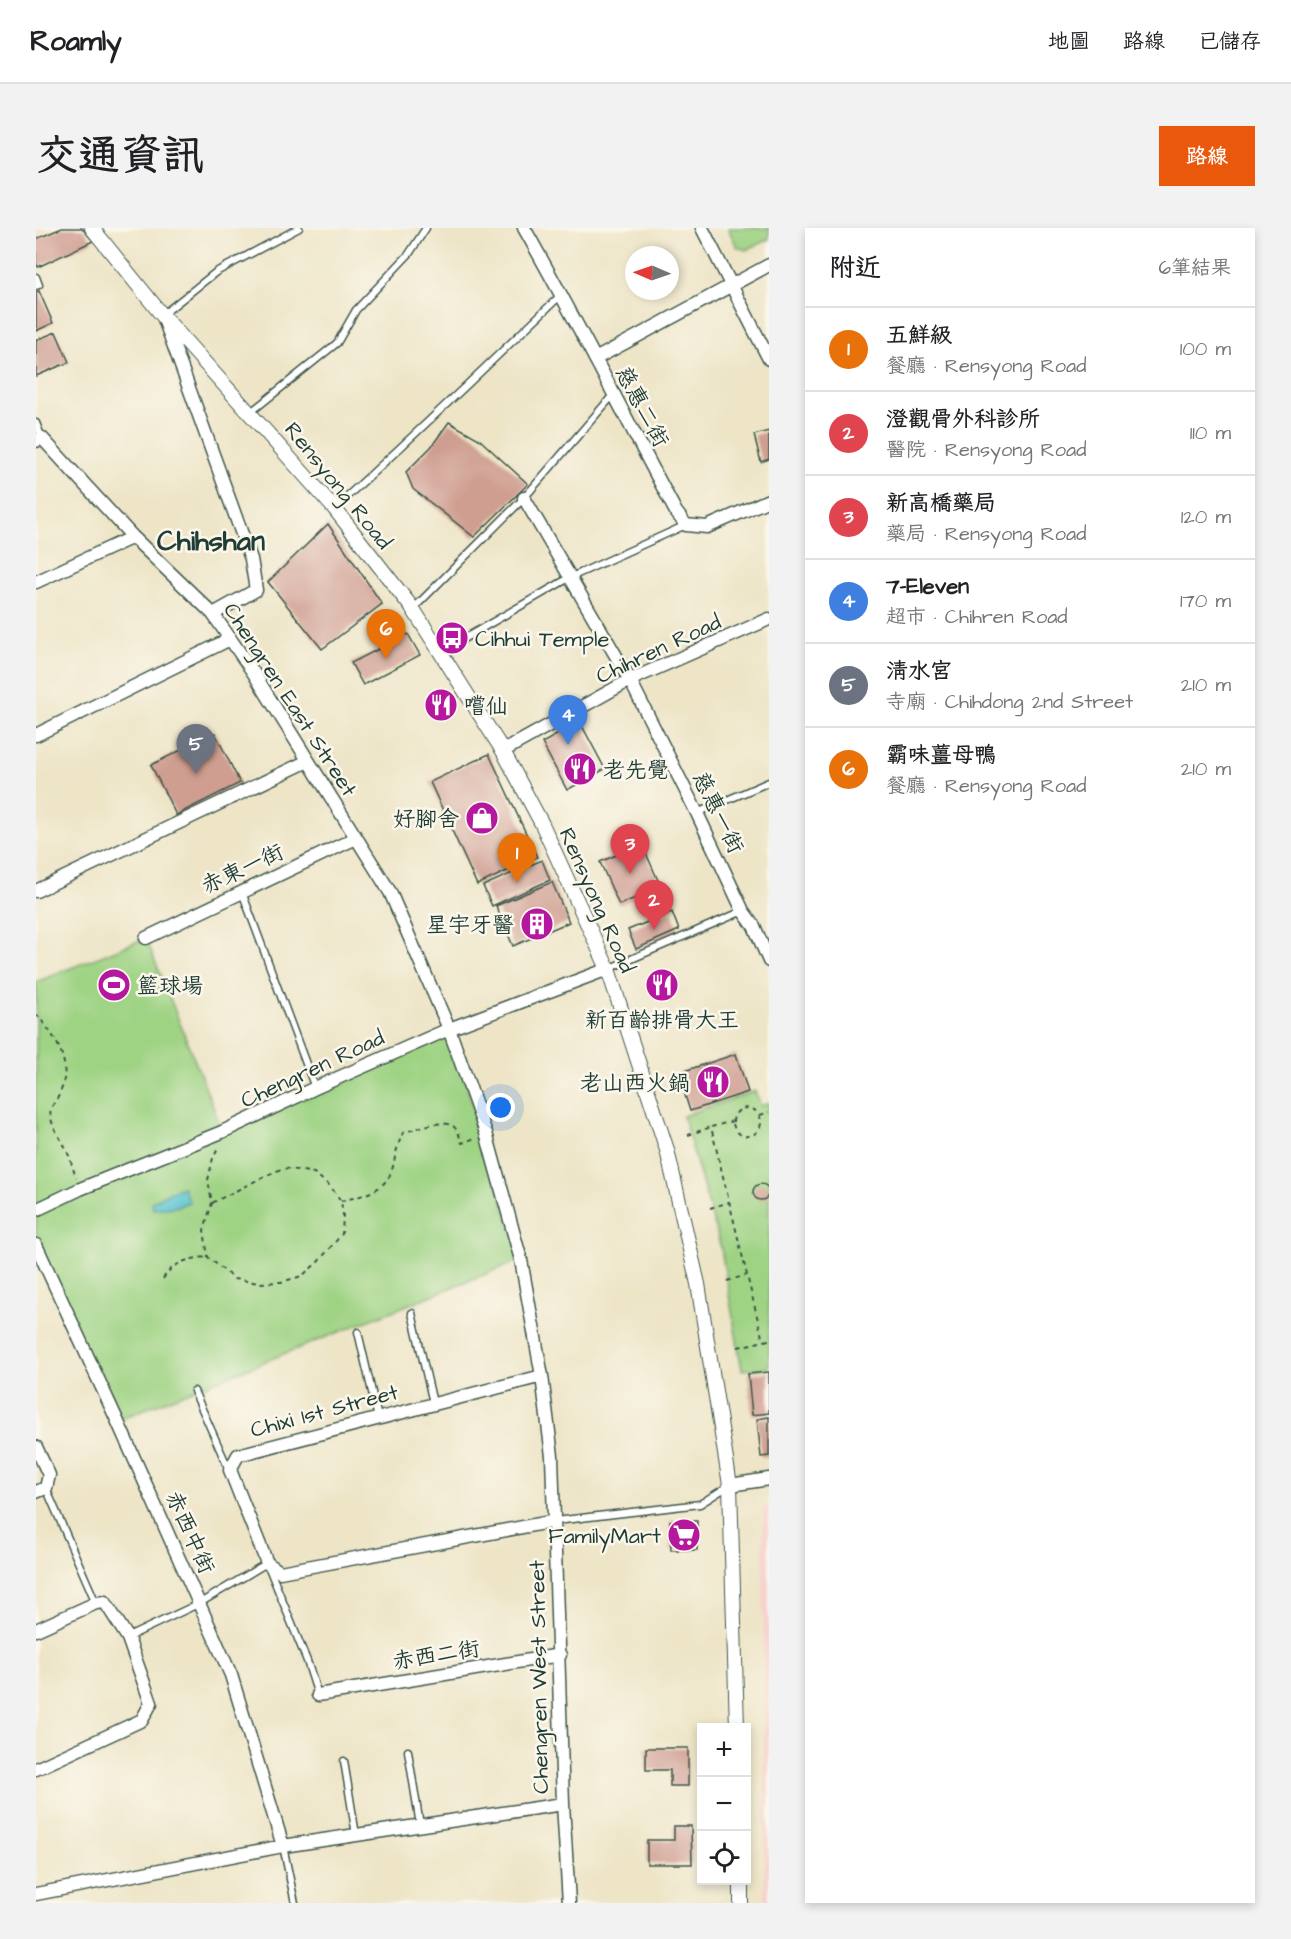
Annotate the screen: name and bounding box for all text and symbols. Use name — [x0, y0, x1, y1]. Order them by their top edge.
text: Roamly — [30, 22, 122, 61]
text: 地圖 — [1048, 27, 1090, 56]
text: 路線 — [1123, 27, 1165, 56]
text: 已儲存 — [1198, 27, 1261, 56]
button: 路線 — [1159, 126, 1255, 186]
text: 交通資訊 — [36, 128, 204, 186]
north arrow — [625, 246, 679, 300]
text: 附近 — [829, 250, 881, 286]
text: 6筆結果 — [1158, 254, 1231, 282]
text: 五鮮級 — [886, 320, 952, 351]
text: 1 — [847, 335, 850, 363]
text: 100 m — [1180, 335, 1231, 363]
text: 餐廳 · Rensyong Road — [886, 352, 1086, 380]
street label: 慈惠二街 — [607, 361, 676, 453]
text: 澄觀骨外科診所 — [886, 404, 1040, 435]
street label: Rensyong Road — [276, 416, 399, 557]
text: 2 — [843, 419, 854, 447]
text: 110 m — [1190, 419, 1231, 447]
text: 醫院 · Rensyong Road — [886, 436, 1086, 464]
text: 新高橋藥局 — [886, 488, 996, 519]
text: 3 — [843, 503, 854, 531]
text: 120 m — [1181, 503, 1231, 531]
text: 藥局 · Rensyong Road — [886, 520, 1086, 548]
district label: Chihshan — [157, 522, 265, 561]
text: 7-Eleven — [886, 571, 969, 602]
text: 4 — [842, 587, 855, 615]
text: 170 m — [1180, 587, 1231, 615]
street label: Chengren East Street — [215, 597, 364, 803]
text: 超市 · Chihren Road — [886, 603, 1068, 631]
street label: Chihren Road — [591, 607, 726, 692]
pin: 6 — [366, 610, 406, 659]
bus stop icon: Cihhui Temple — [434, 620, 470, 656]
place label: Cihhui Temple — [475, 624, 609, 655]
text: 清水宮 — [886, 656, 952, 687]
text: 5 — [841, 671, 856, 699]
text: 210 m — [1181, 671, 1231, 699]
restaurant icon: 嚐仙 — [423, 687, 459, 723]
text: 寺廟 · Chihdong 2nd Street — [886, 688, 1133, 716]
place label: 嚐仙 — [464, 691, 508, 722]
pin: 4 — [548, 696, 588, 745]
pin: 5 — [176, 724, 216, 774]
text: 霸味薑母鴨 — [886, 740, 996, 771]
restaurant icon: 老先覺 — [562, 751, 598, 787]
place label: 老先覺 — [603, 755, 669, 786]
text: 6 — [842, 755, 855, 783]
text: 210 m — [1181, 755, 1231, 783]
street label: 慈惠一街 — [684, 766, 751, 859]
text: 餐廳 · Rensyong Road — [886, 772, 1086, 800]
shop icon: 好腳舍 — [464, 800, 500, 836]
place label: 好腳舍 — [393, 804, 459, 835]
street label: Rensyong Road — [550, 823, 642, 978]
pin: 3 — [610, 824, 650, 874]
pin: 1 — [498, 834, 536, 883]
street label: 赤東一街 — [196, 837, 289, 902]
pin: 2 — [634, 880, 674, 930]
building icon: 星宇牙醫 — [519, 906, 555, 942]
place label: 星宇牙醫 — [426, 910, 514, 941]
sports icon: 籃球場 — [96, 967, 132, 1003]
restaurant icon: 新百齡排骨大王 — [644, 967, 680, 1003]
place label: 籃球場 — [137, 971, 203, 1002]
place label: 新百齡排骨大王 — [585, 1005, 739, 1036]
street label: Chengren Road — [236, 1023, 390, 1117]
restaurant icon: 老山西火鍋 — [695, 1064, 731, 1100]
place label: 老山西火鍋 — [580, 1068, 690, 1099]
your location — [486, 1093, 515, 1122]
street label: Chixi 1st Street — [247, 1377, 402, 1446]
street label: 赤西中街 — [158, 1486, 222, 1579]
supermarket icon: FamilyMart — [666, 1517, 702, 1553]
place label: FamilyMart — [548, 1521, 661, 1553]
street label: Chengren West Street — [522, 1560, 558, 1794]
street label: 赤西二街 — [390, 1633, 482, 1678]
map controls — [697, 1723, 751, 1885]
button: + — [697, 1723, 751, 1777]
button: − — [697, 1777, 751, 1831]
button: locate — [697, 1831, 751, 1885]

